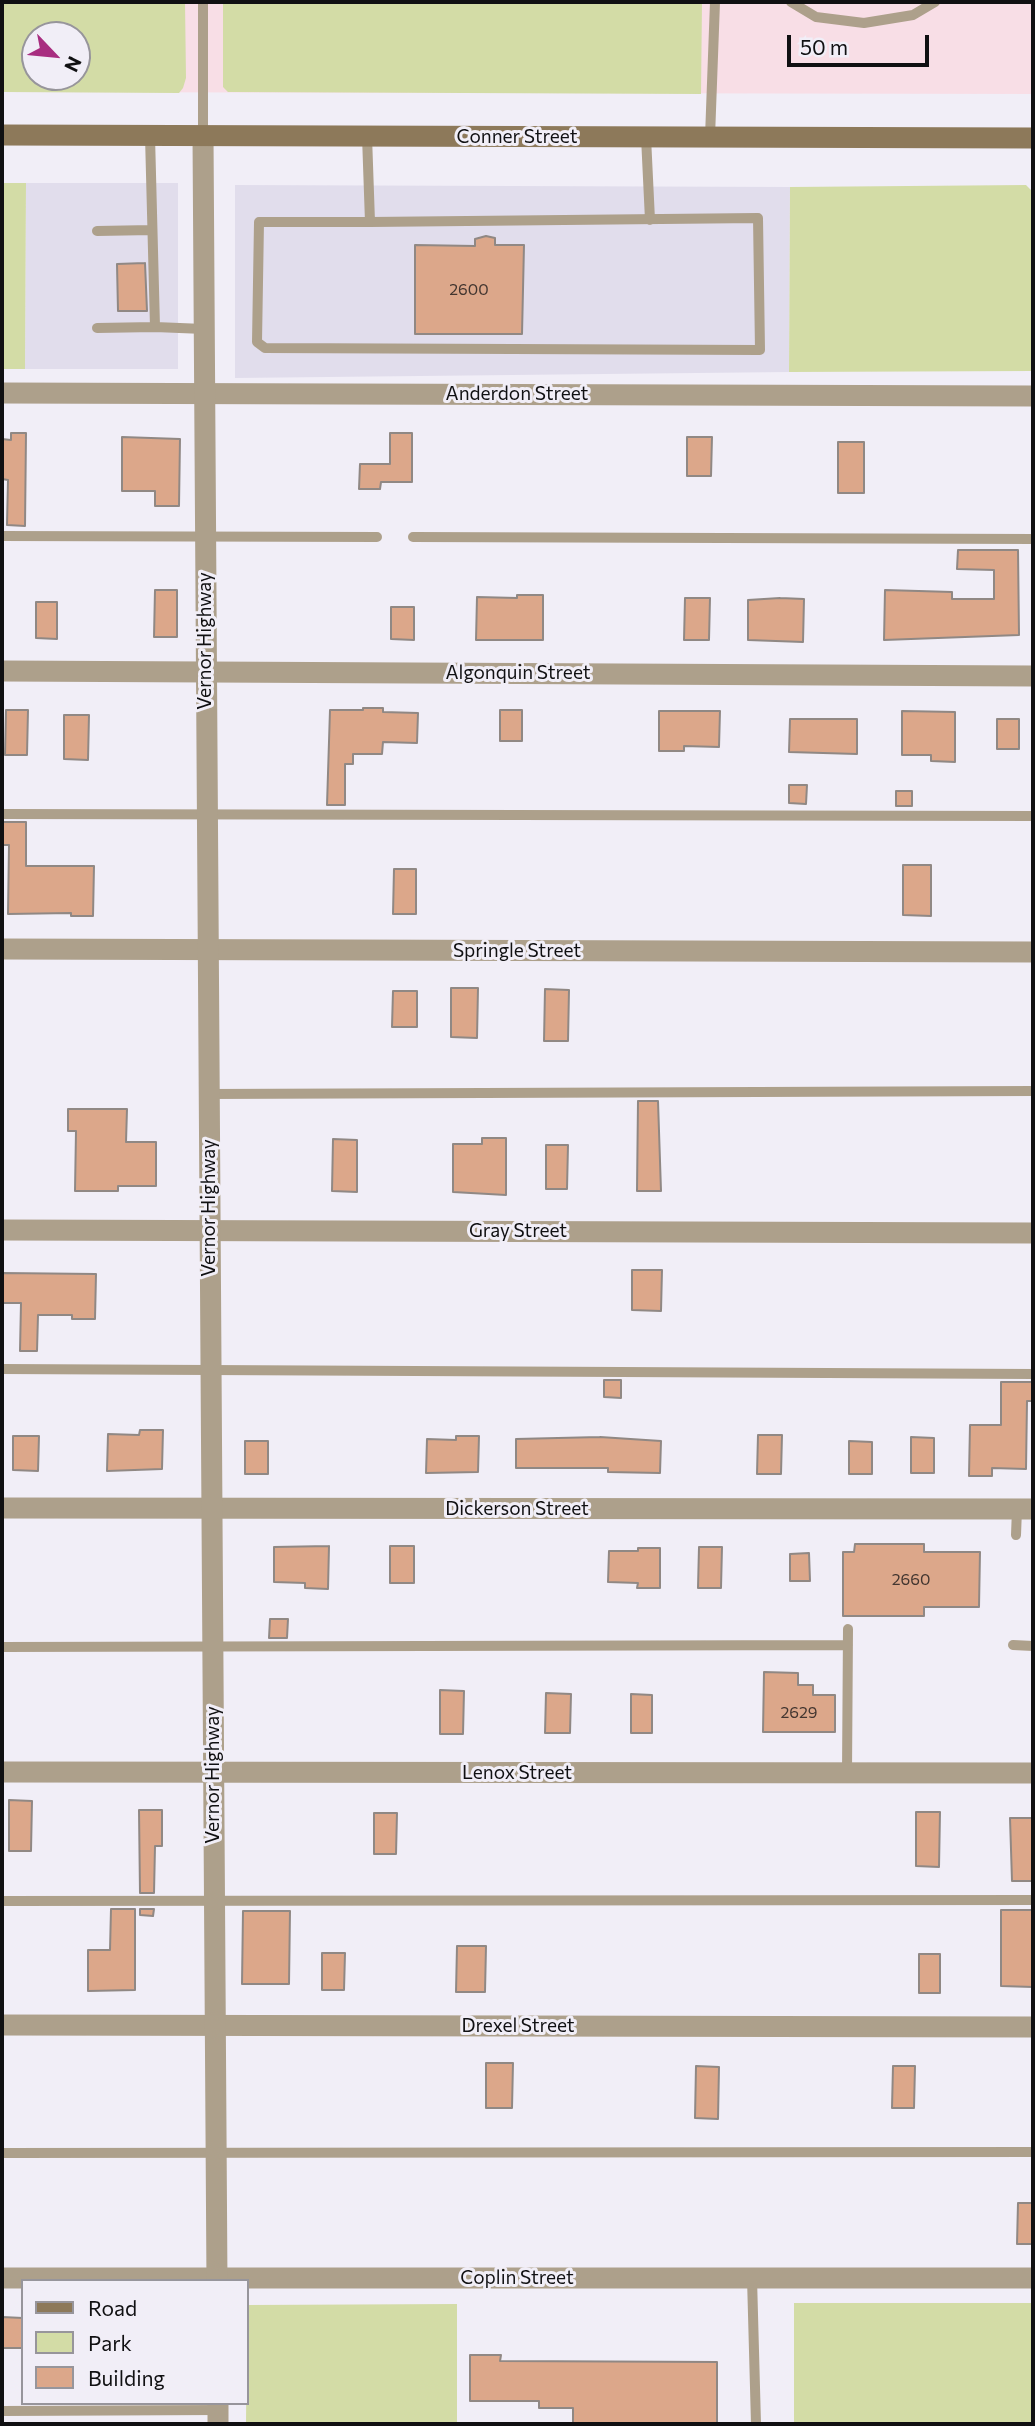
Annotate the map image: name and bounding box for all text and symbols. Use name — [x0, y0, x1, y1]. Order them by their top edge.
north arrow — [21, 21, 91, 91]
scale bar — [790, 21, 932, 65]
text: 50 m — [800, 34, 848, 59]
text: N — [60, 53, 87, 76]
street label: Conner Street — [456, 126, 578, 148]
house number: 2600 — [449, 280, 489, 300]
street label: Anderdon Street — [446, 383, 588, 405]
street label: Vernor Highway — [194, 572, 216, 710]
street label: Algonquin Street — [445, 662, 591, 684]
street label: Springle Street — [453, 940, 581, 962]
street label: Vernor Highway — [198, 1139, 220, 1277]
street label: Gray Street — [469, 1220, 567, 1242]
street label: Dickerson Street — [445, 1498, 589, 1520]
house number: 2660 — [892, 1570, 930, 1590]
house number: 2629 — [780, 1703, 818, 1723]
street label: Vernor Highway — [202, 1706, 224, 1844]
street label: Lenox Street — [462, 1762, 572, 1784]
street label: Drexel Street — [461, 2015, 575, 2037]
street label: Coplin Street — [460, 2267, 574, 2289]
legend — [21, 2279, 248, 2405]
text: Road — [88, 2295, 137, 2320]
text: Park — [88, 2330, 132, 2355]
text: Building — [88, 2365, 165, 2390]

